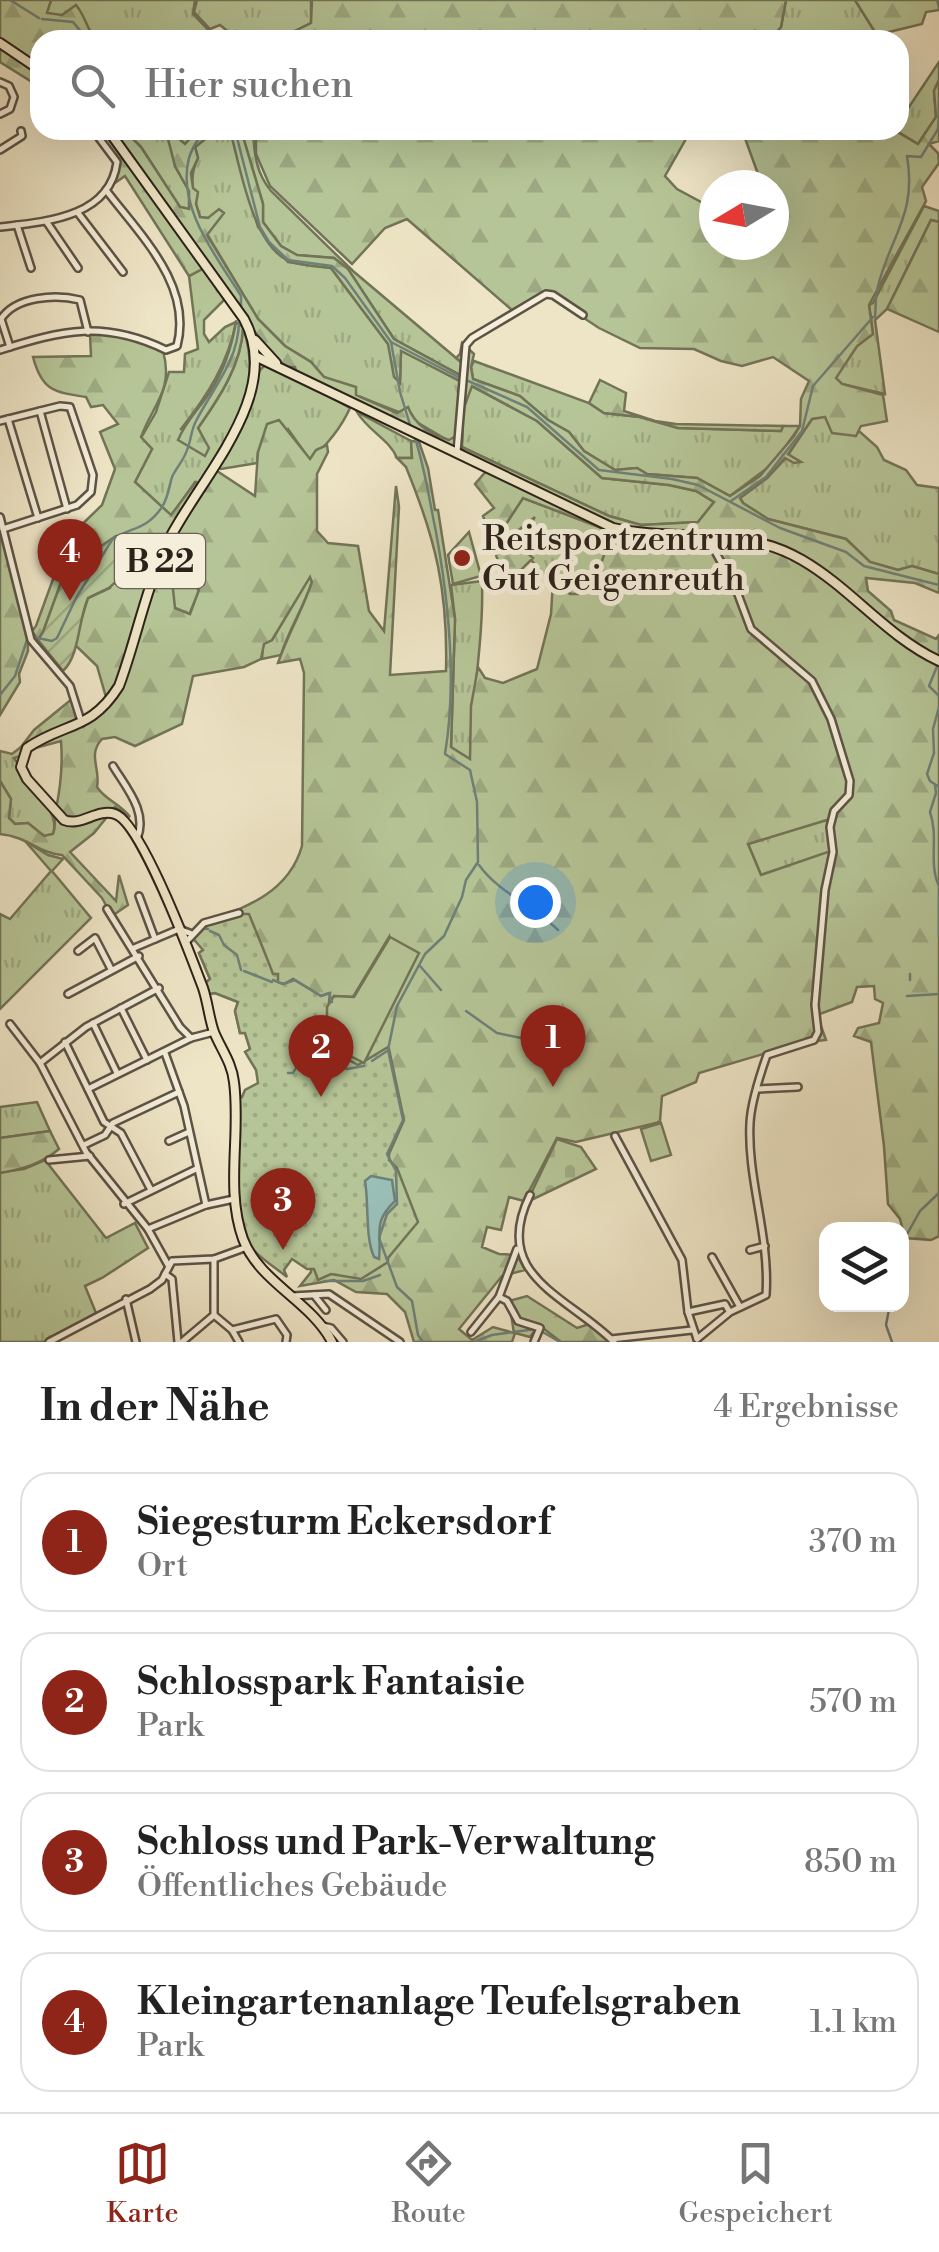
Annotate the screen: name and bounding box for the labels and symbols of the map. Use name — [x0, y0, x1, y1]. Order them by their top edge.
north arrow — [699, 170, 789, 260]
pin: 4 — [38, 518, 102, 601]
place label: Reitsportzentrum Gut Geigenreuth — [482, 518, 765, 601]
road number: B 22 — [115, 534, 205, 588]
marker: Reitsportzentrum Gut Geigenreuth — [451, 547, 473, 569]
your location — [510, 877, 561, 928]
pin: 1 — [520, 1004, 586, 1087]
pin: 2 — [288, 1014, 354, 1097]
pin: 3 — [250, 1168, 316, 1250]

